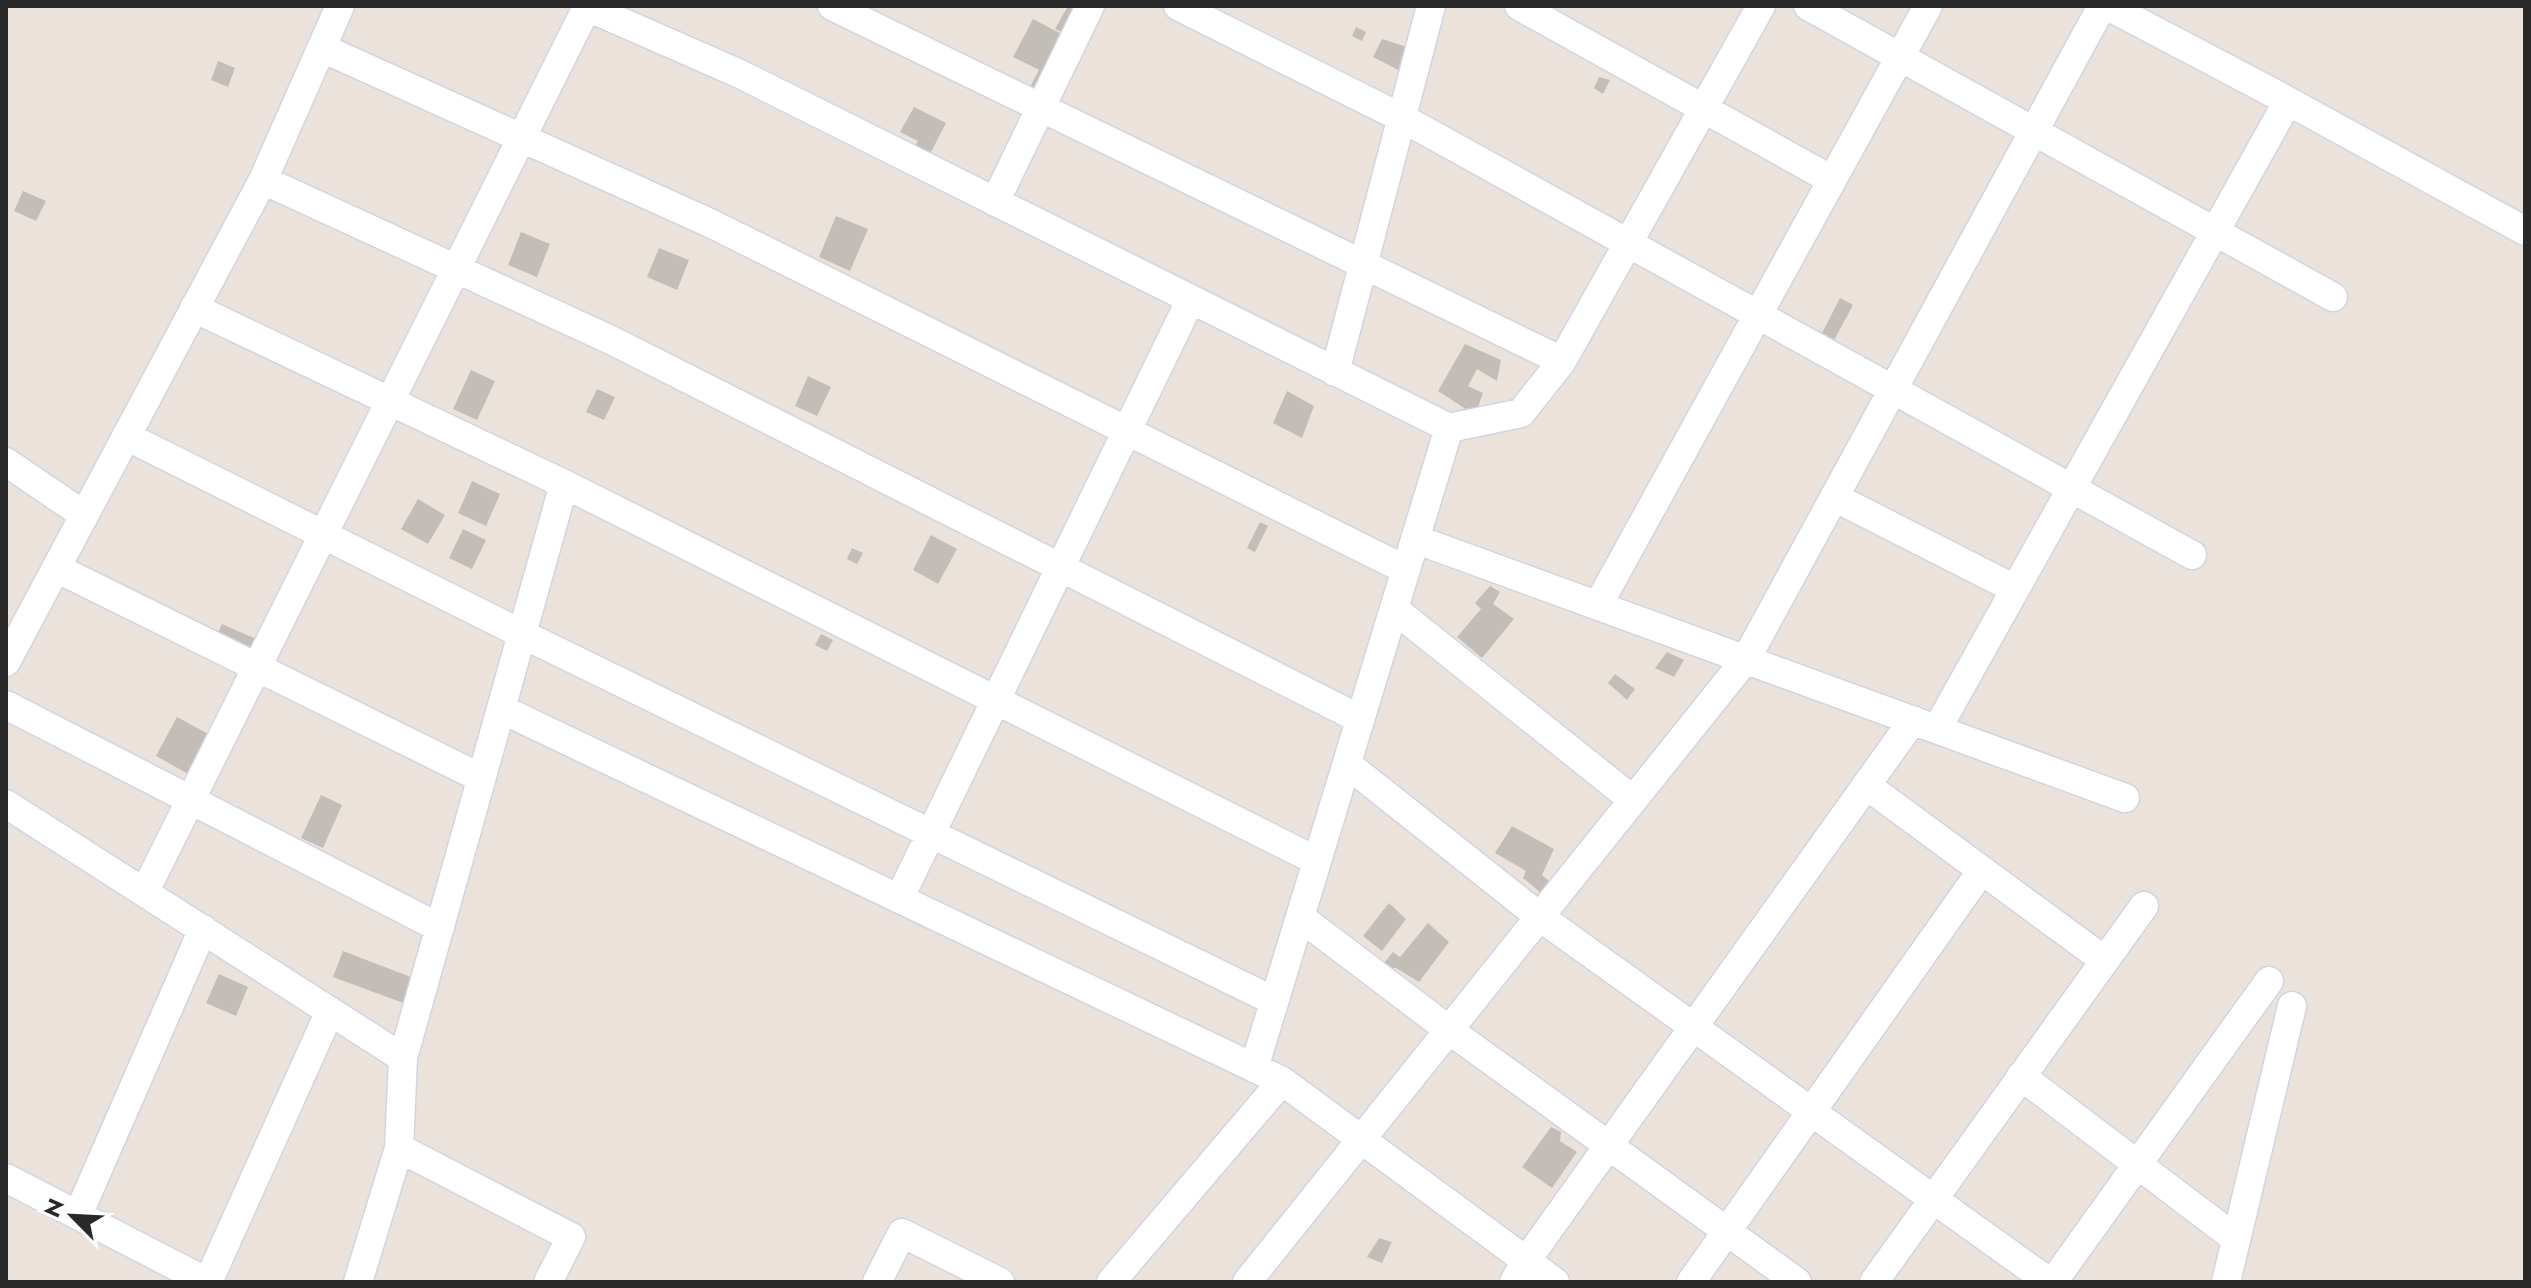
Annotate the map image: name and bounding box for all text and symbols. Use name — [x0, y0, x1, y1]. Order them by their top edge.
north arrow — [32, 1176, 112, 1256]
text: N — [36, 1193, 72, 1222]

